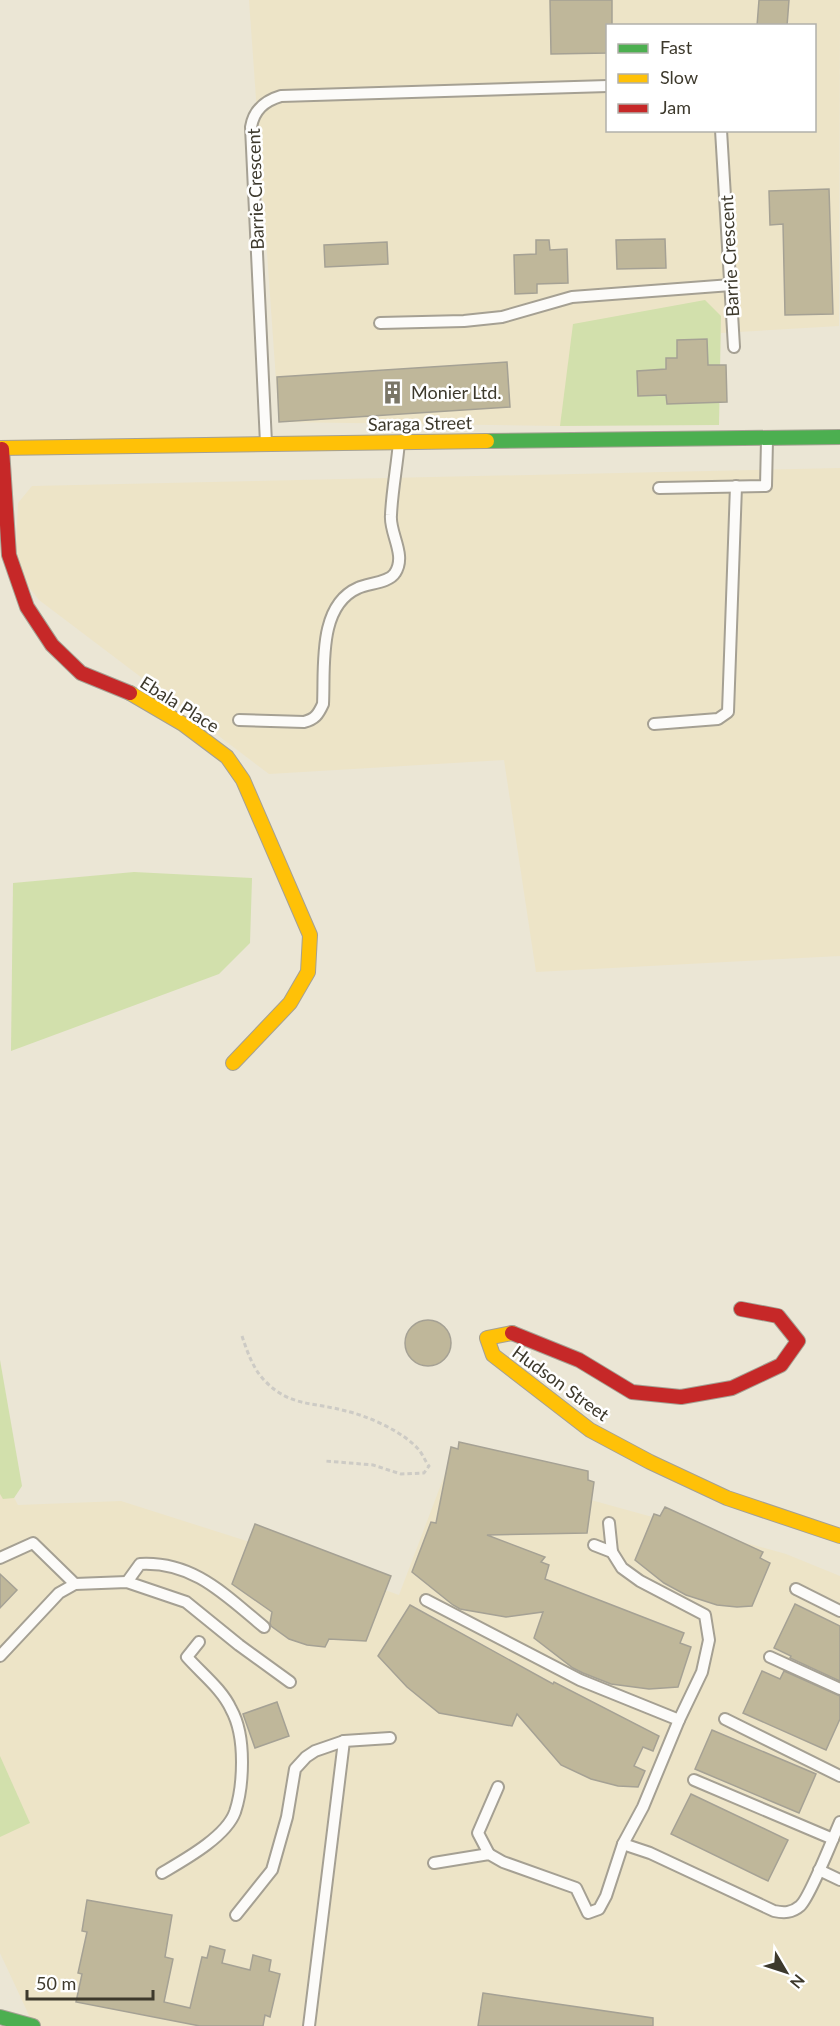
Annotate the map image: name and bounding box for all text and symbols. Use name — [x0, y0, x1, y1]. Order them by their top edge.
legend — [606, 24, 816, 132]
text: Fast — [660, 36, 693, 58]
text: Slow — [660, 66, 698, 88]
text: Jam — [660, 96, 691, 118]
street label: Barrie Crescent — [242, 127, 268, 250]
street label: Barrie Crescent — [715, 194, 743, 317]
building icon: Monier Ltd. — [380, 379, 406, 405]
place label: Monier Ltd. — [411, 381, 502, 403]
street label: Saraga Street — [368, 411, 473, 435]
street label: Ebala Place — [136, 671, 224, 737]
street label: Hudson Street — [509, 1341, 614, 1426]
north arrow — [756, 1942, 816, 2002]
scale bar — [27, 1963, 153, 2001]
text: N — [787, 1971, 809, 1993]
text: 50 m — [36, 1972, 76, 1994]

